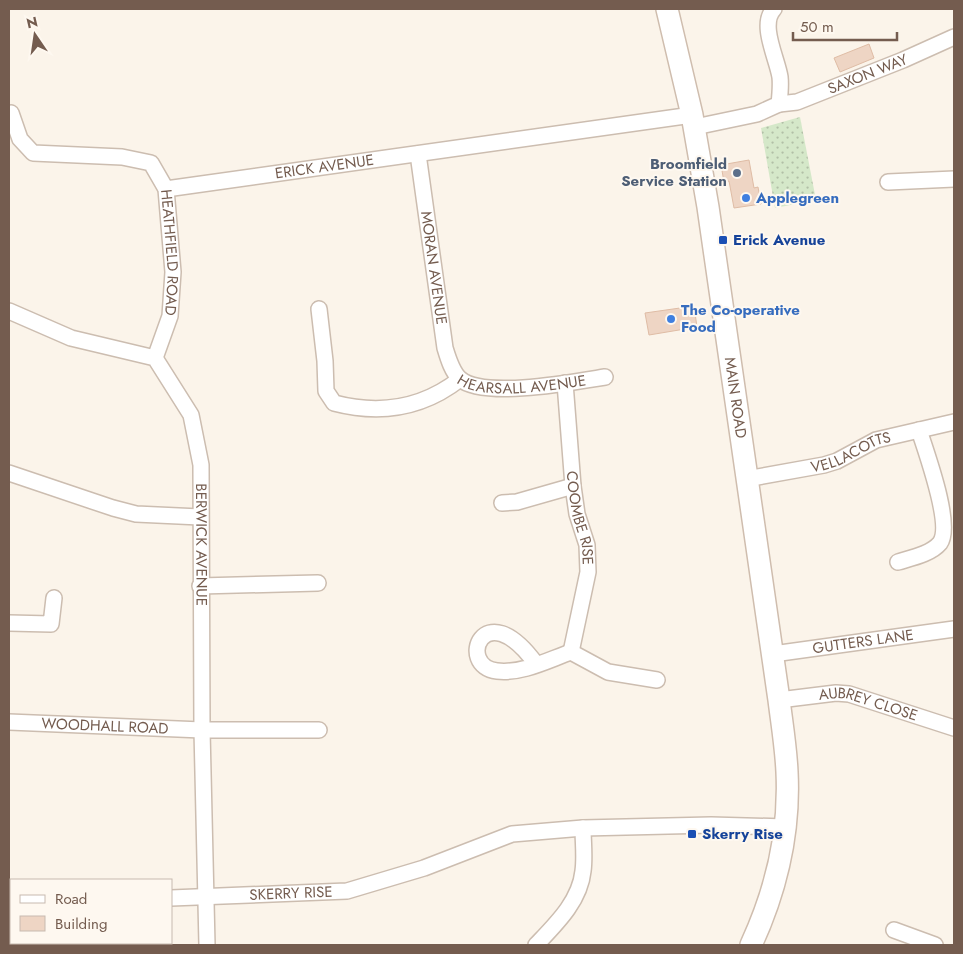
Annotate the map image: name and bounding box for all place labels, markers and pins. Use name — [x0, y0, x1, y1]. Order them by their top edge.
place label: Broomfield Service Station — [621, 153, 727, 192]
marker: Broomfield Service Station — [731, 167, 743, 179]
place label: Applegreen — [755, 187, 839, 209]
marker: Applegreen — [740, 192, 752, 204]
place label: Erick Avenue — [733, 229, 826, 251]
marker: Erick Avenue — [717, 234, 729, 246]
place label: The Co-operative Food — [681, 299, 800, 338]
marker: The Co-operative Food — [665, 313, 677, 325]
place label: Skerry Rise — [702, 823, 783, 845]
marker: Skerry Rise — [686, 828, 698, 840]

